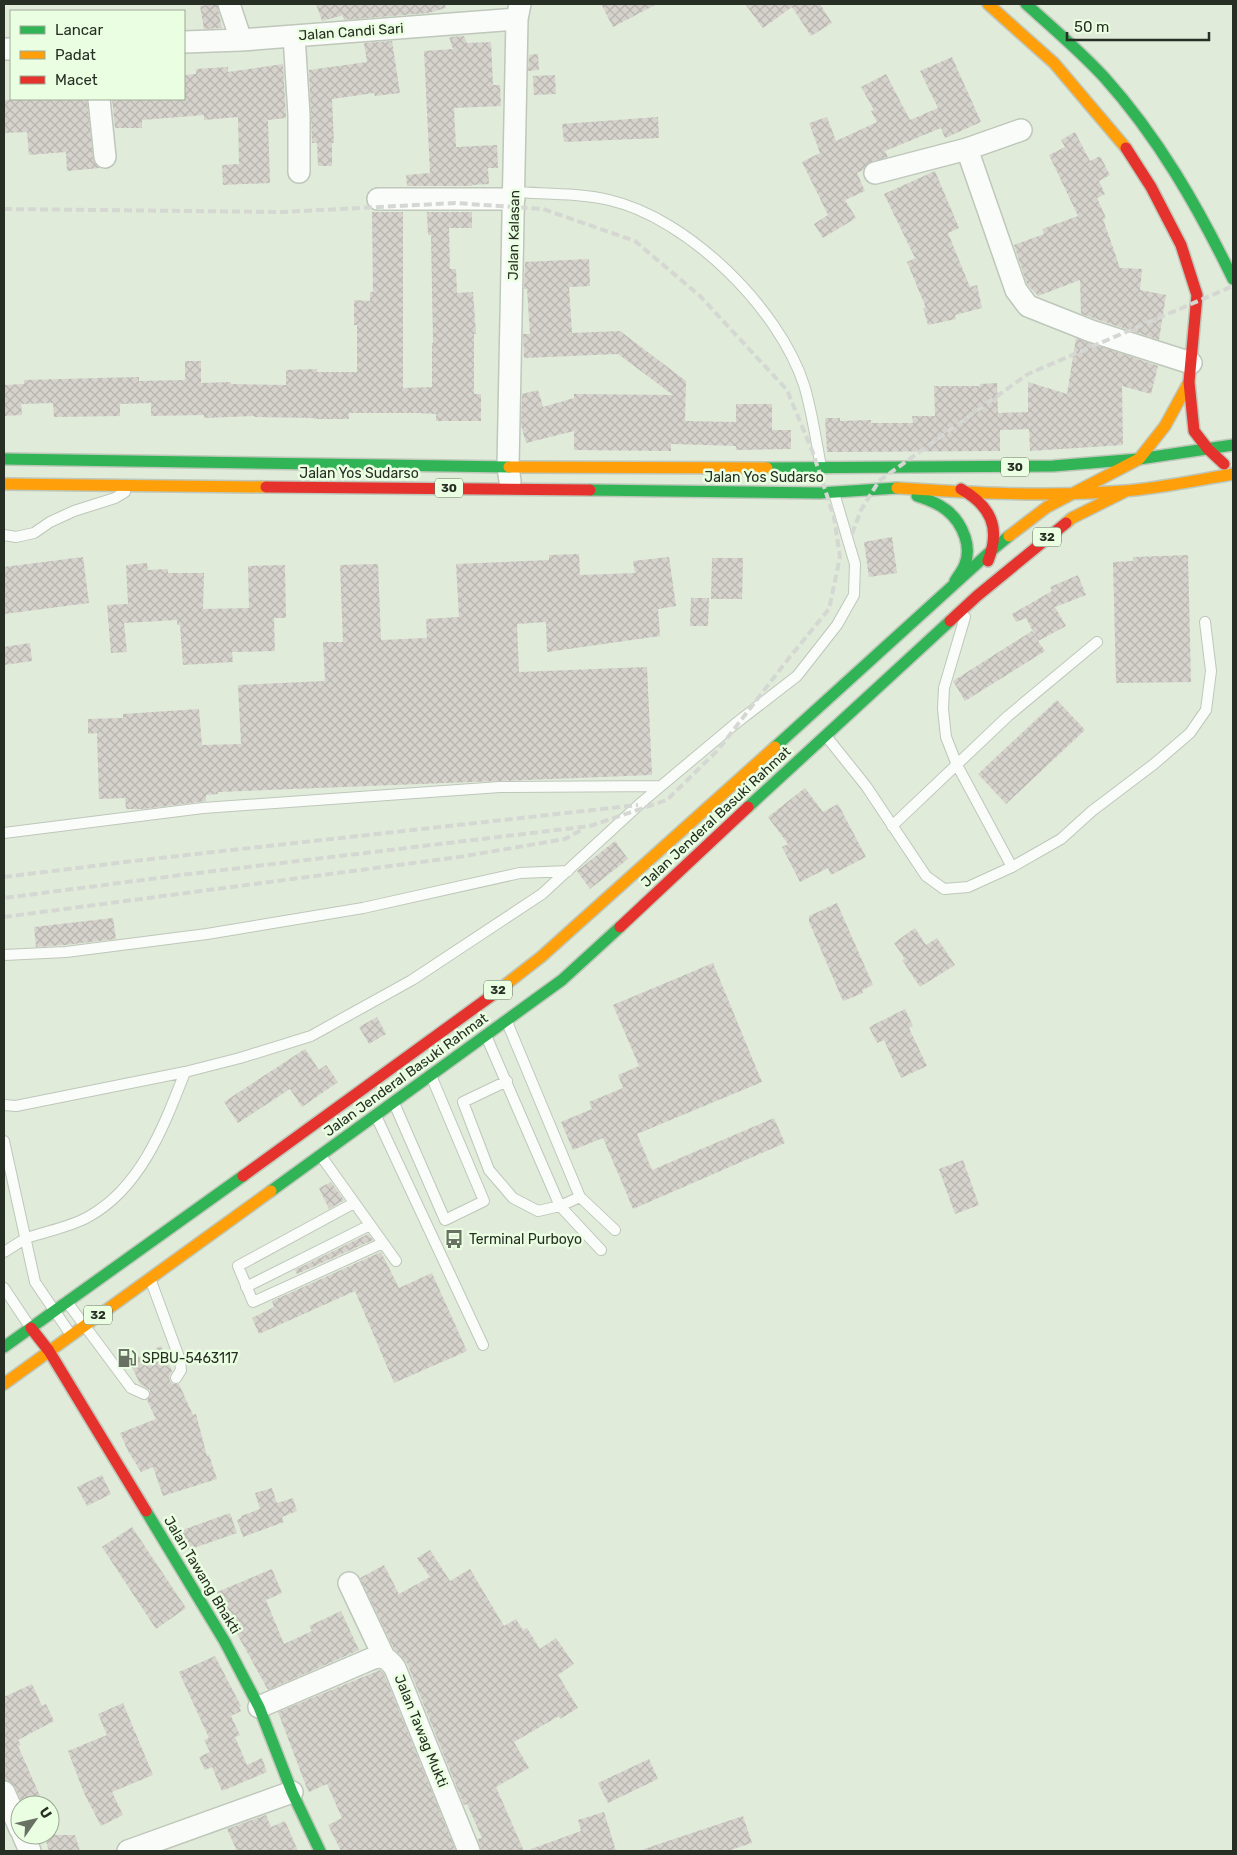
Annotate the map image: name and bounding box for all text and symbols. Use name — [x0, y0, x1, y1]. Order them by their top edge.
legend — [10, 10, 185, 100]
scale bar — [1067, 10, 1210, 42]
text: 50 m — [1074, 18, 1109, 36]
street label: Jalan Candi Sari — [298, 20, 404, 44]
text: Lancar — [55, 21, 103, 39]
text: Padat — [55, 46, 96, 64]
text: Macet — [55, 71, 98, 89]
street label: Jalan Kalasan — [505, 190, 523, 280]
road number: 30 — [1001, 458, 1029, 477]
street label: Jalan Yos Sudarso — [299, 465, 419, 482]
street label: Jalan Yos Sudarso — [704, 469, 824, 486]
road number: 30 — [435, 478, 463, 498]
road number: 32 — [1033, 528, 1061, 546]
street label: Jalan Jenderal Basuki Rahmat — [638, 743, 795, 891]
road number: 32 — [484, 980, 512, 1000]
street label: Jalan Jenderal Basuki Rahmat — [321, 1010, 492, 1140]
bus stop icon: Terminal Purboyo — [443, 1228, 465, 1250]
place label: Terminal Purboyo — [469, 1231, 582, 1248]
road number: 32 — [84, 1306, 112, 1324]
fuel station icon: SPBU-5463117 — [116, 1347, 138, 1369]
place label: SPBU-5463117 — [142, 1350, 238, 1367]
street label: Jalan Tawang Bhakti — [160, 1513, 244, 1637]
street label: Jalan Tawag Mukti — [391, 1672, 451, 1790]
north arrow — [10, 1795, 60, 1845]
text: U — [35, 1804, 55, 1822]

